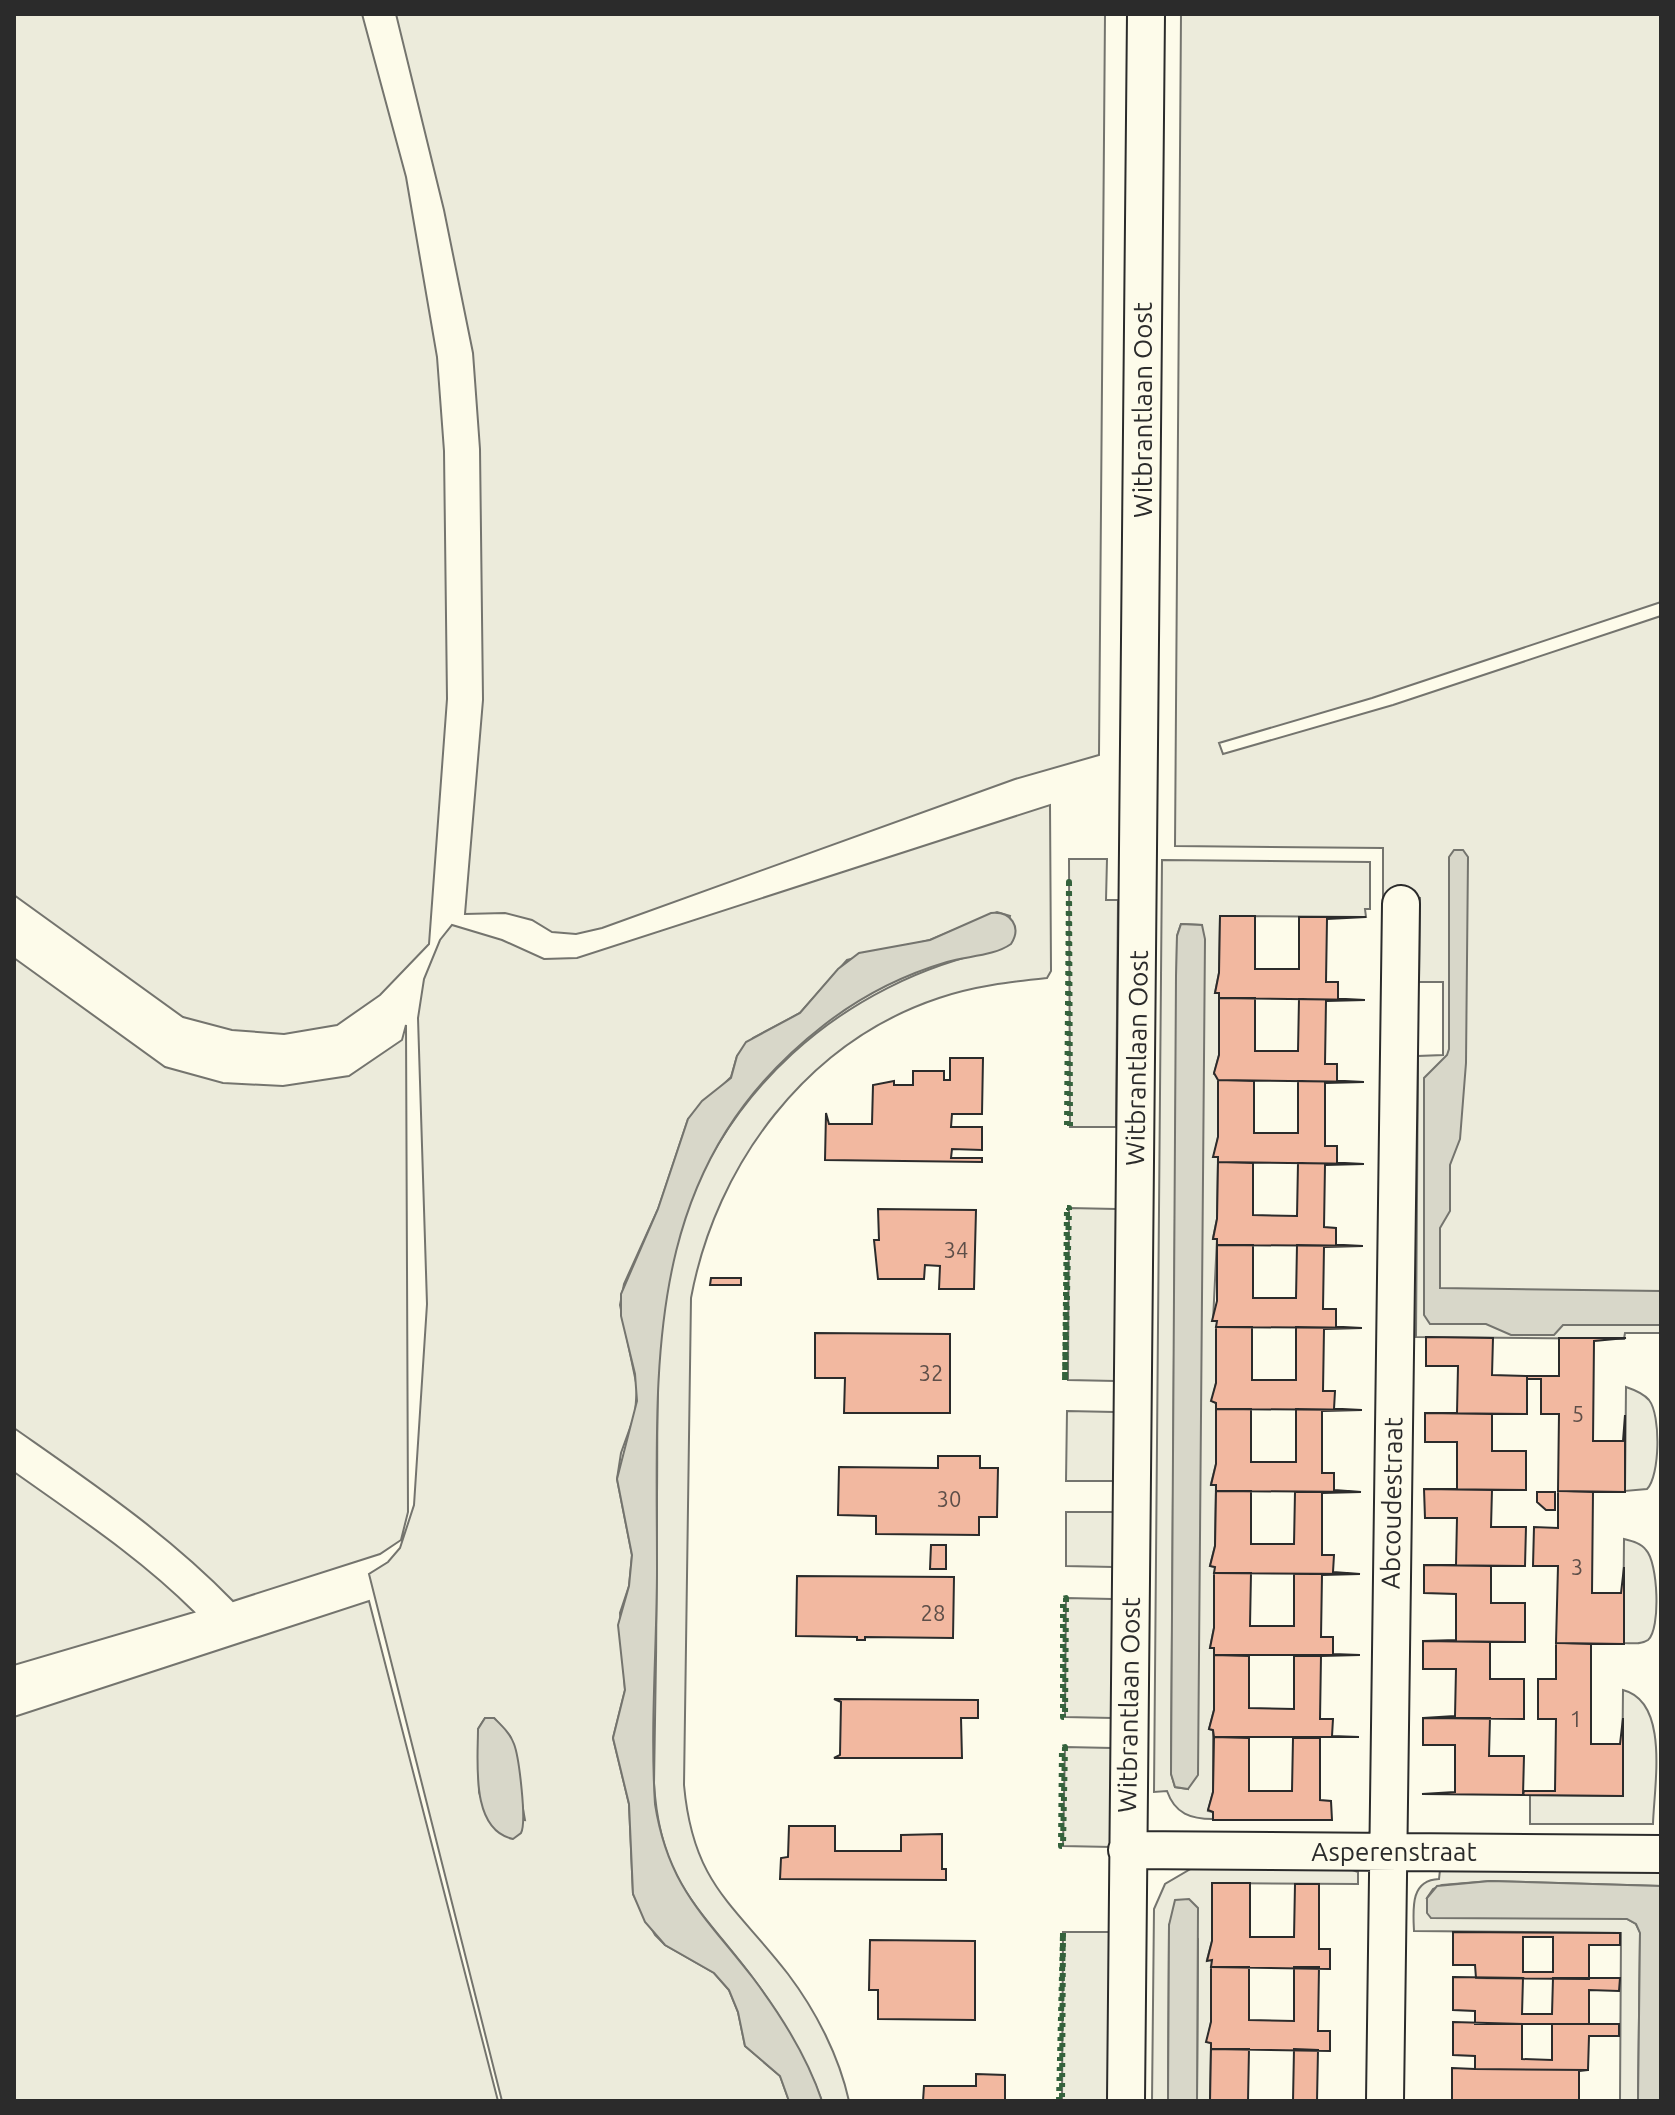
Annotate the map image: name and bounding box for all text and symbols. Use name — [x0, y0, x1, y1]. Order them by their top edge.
street label: Witbrantlaan Oost — [1128, 302, 1157, 518]
street label: Witbrantlaan Oost — [1120, 950, 1153, 1166]
house number: 34 — [944, 1237, 968, 1262]
house number: 32 — [919, 1360, 943, 1385]
house number: 5 — [1572, 1401, 1584, 1426]
street label: Abcoudestraat — [1376, 1417, 1407, 1589]
house number: 30 — [937, 1486, 961, 1511]
house number: 3 — [1571, 1554, 1583, 1579]
street label: Witbrantlaan Oost — [1112, 1597, 1145, 1813]
house number: 28 — [921, 1600, 945, 1625]
house number: 1 — [1570, 1706, 1582, 1731]
street label: Asperenstraat — [1311, 1837, 1477, 1866]

